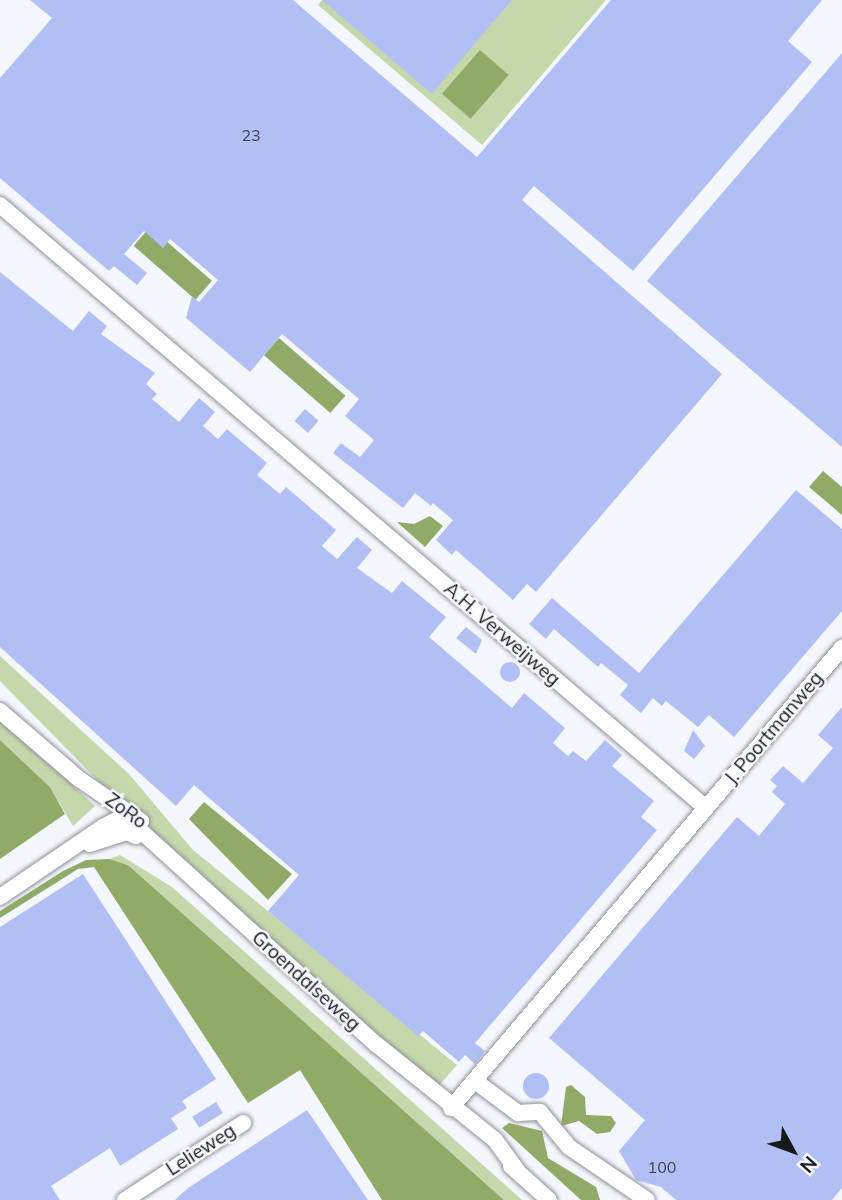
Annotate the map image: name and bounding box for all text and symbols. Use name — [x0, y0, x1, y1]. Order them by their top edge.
house number: 23 — [241, 125, 261, 145]
street label: A.H. Verweijweg — [439, 577, 565, 691]
street label: J. Poortmanweg — [720, 667, 828, 789]
street label: ZoRo — [101, 788, 151, 834]
street label: Groendalseweg — [247, 926, 365, 1036]
north arrow — [758, 1116, 828, 1186]
street label: Lelieweg — [162, 1119, 240, 1181]
text: N — [795, 1151, 823, 1178]
house number: 100 — [648, 1157, 676, 1177]

